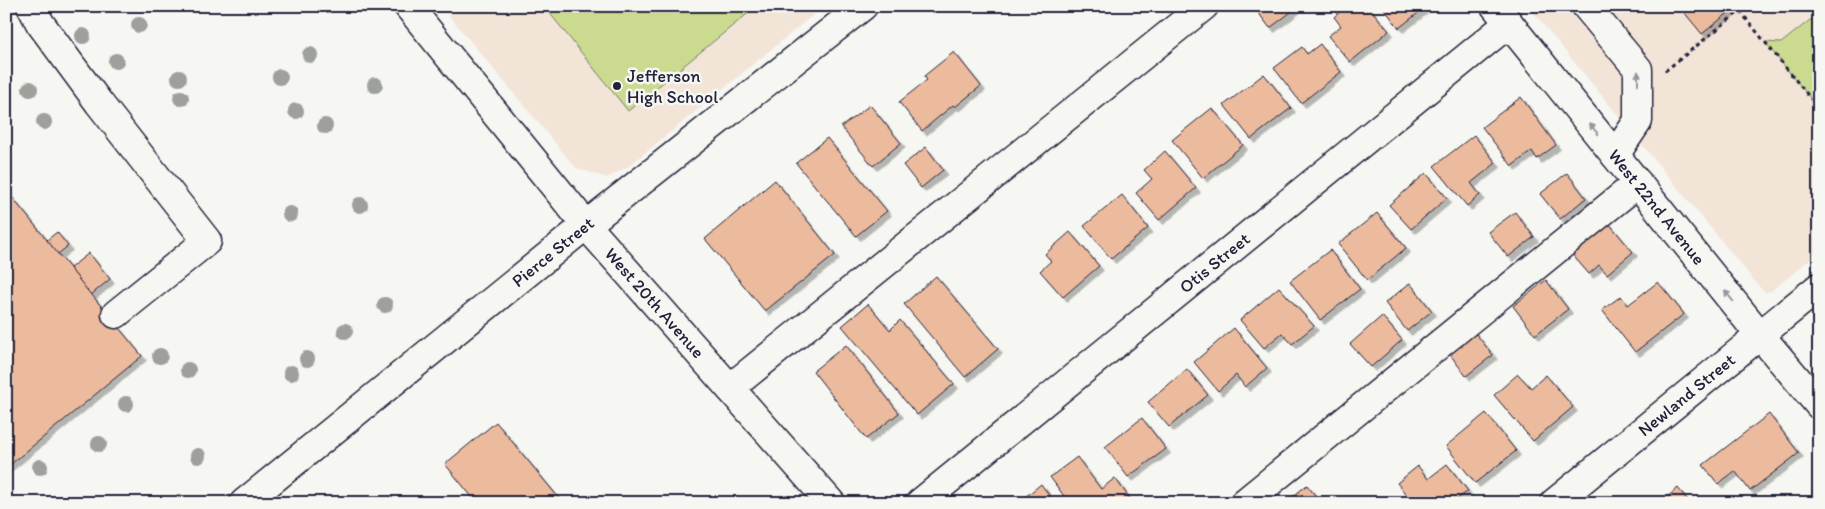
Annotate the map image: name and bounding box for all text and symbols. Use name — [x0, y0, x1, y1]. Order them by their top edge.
place label: Jefferson High School — [627, 65, 718, 108]
one-way arrow — [1634, 70, 1642, 86]
marker: Jefferson High School — [611, 80, 623, 92]
one-way arrow — [1588, 123, 1599, 136]
street label: West 22nd Avenue — [1604, 145, 1710, 269]
street label: Pierce Street — [507, 212, 599, 292]
street label: Otis Street — [1175, 228, 1255, 298]
street label: West 20th Avenue — [600, 243, 709, 363]
one-way arrow — [1723, 290, 1734, 303]
street label: Newland Street — [1633, 349, 1740, 441]

